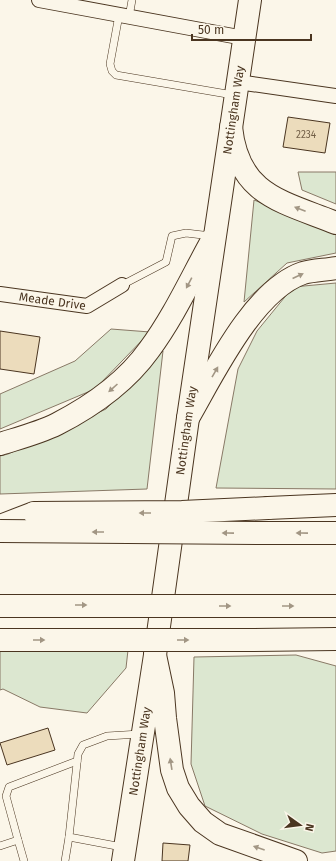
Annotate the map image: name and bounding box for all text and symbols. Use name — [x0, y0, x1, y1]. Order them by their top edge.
scale bar — [192, 16, 311, 42]
text: 50 m — [198, 23, 224, 37]
street label: Nottingham Way — [220, 65, 247, 155]
house number: 2234 — [296, 129, 317, 141]
one-way arrow — [293, 205, 305, 211]
one-way arrow — [293, 273, 304, 279]
one-way arrow — [185, 277, 192, 289]
street label: Meade Drive — [18, 290, 87, 313]
one-way arrow — [211, 366, 218, 378]
one-way arrow — [108, 383, 119, 392]
street label: Nottingham Way — [173, 385, 200, 476]
one-way arrow — [138, 510, 151, 516]
one-way arrow — [91, 529, 104, 535]
one-way arrow — [296, 529, 308, 536]
one-way arrow — [221, 530, 234, 536]
one-way arrow — [75, 602, 88, 608]
one-way arrow — [219, 603, 232, 609]
one-way arrow — [282, 603, 295, 609]
one-way arrow — [33, 637, 46, 643]
one-way arrow — [177, 637, 190, 643]
street label: Nottingham Way — [126, 706, 154, 797]
one-way arrow — [168, 758, 174, 770]
north arrow — [280, 805, 320, 845]
text: N — [302, 822, 316, 832]
one-way arrow — [253, 845, 265, 851]

